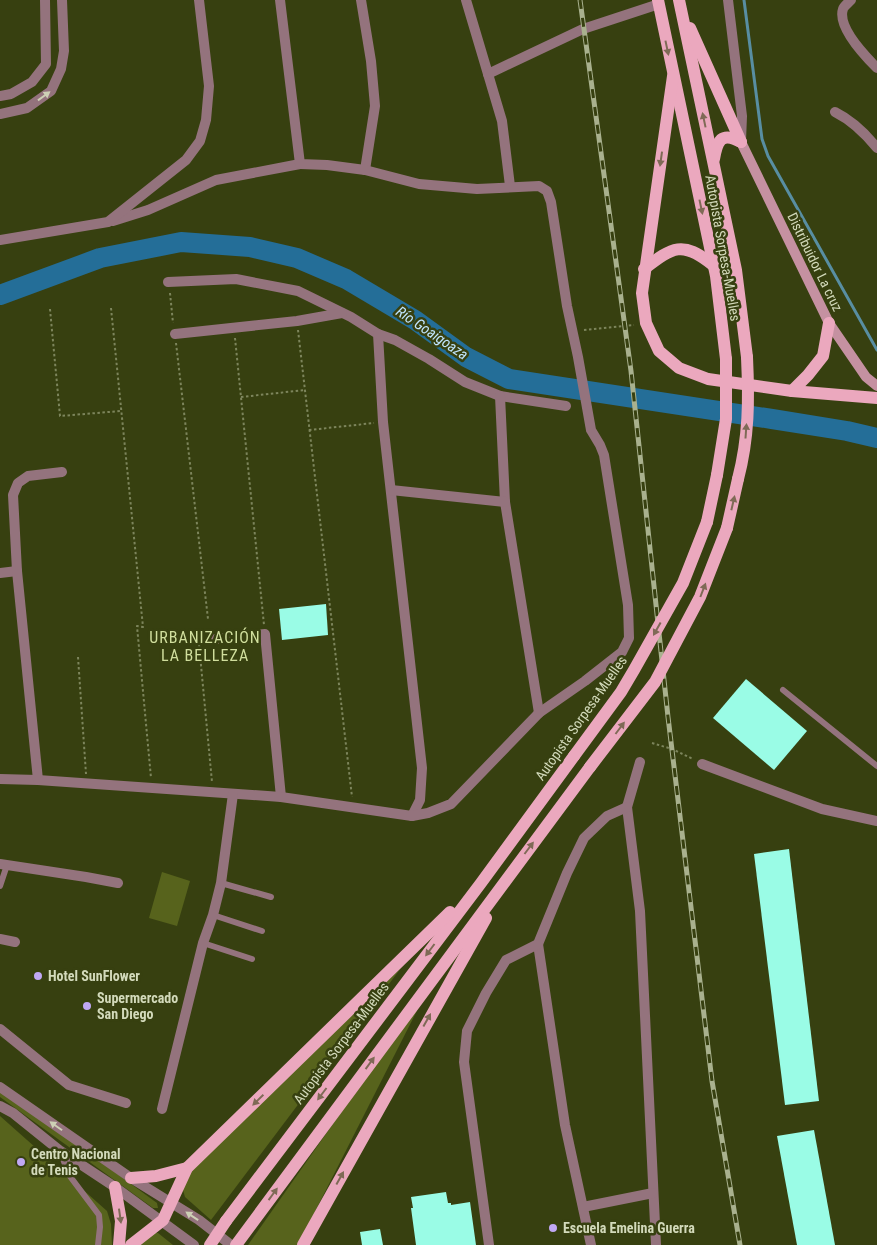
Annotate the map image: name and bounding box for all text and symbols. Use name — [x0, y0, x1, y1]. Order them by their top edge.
one-way arrow — [664, 40, 672, 56]
one-way arrow — [37, 90, 50, 101]
one-way arrow — [700, 113, 708, 128]
one-way arrow — [657, 151, 665, 167]
street label: Autopista Sorpesa-Muelles — [702, 174, 744, 322]
one-way arrow — [697, 199, 705, 214]
street label: Distribuidor La cruz — [784, 210, 846, 314]
water label: Río Goaigoaza — [393, 302, 471, 364]
one-way arrow — [743, 423, 751, 439]
one-way arrow — [729, 496, 737, 511]
one-way arrow — [700, 582, 707, 597]
one-way arrow — [653, 623, 662, 636]
district label: URBANIZACIÓN LA BELLEZA — [149, 627, 261, 665]
street label: Autopista Sorpesa-Muelles — [532, 653, 630, 783]
one-way arrow — [614, 722, 625, 735]
one-way arrow — [524, 841, 534, 855]
one-way arrow — [425, 943, 435, 957]
place label: Hotel SunFlower — [48, 968, 140, 984]
marker: Hotel SunFlower — [32, 970, 44, 982]
street label: Autopista Sorpesa-Muelles — [290, 979, 392, 1107]
place label: Supermercado San Diego — [97, 990, 178, 1022]
marker: Supermercado San Diego — [81, 1000, 93, 1012]
one-way arrow — [423, 1014, 432, 1027]
one-way arrow — [365, 1056, 375, 1070]
one-way arrow — [317, 1087, 327, 1101]
one-way arrow — [252, 1094, 264, 1106]
one-way arrow — [49, 1121, 63, 1131]
place label: Centro Nacional de Tenis — [31, 1146, 121, 1178]
marker: Centro Nacional de Tenis — [15, 1156, 27, 1168]
one-way arrow — [336, 1171, 344, 1185]
one-way arrow — [268, 1188, 279, 1201]
one-way arrow — [116, 1208, 124, 1224]
one-way arrow — [185, 1211, 198, 1221]
place label: Escuela Emelina Guerra — [563, 1220, 695, 1236]
marker: Escuela Emelina Guerra — [547, 1222, 559, 1234]

